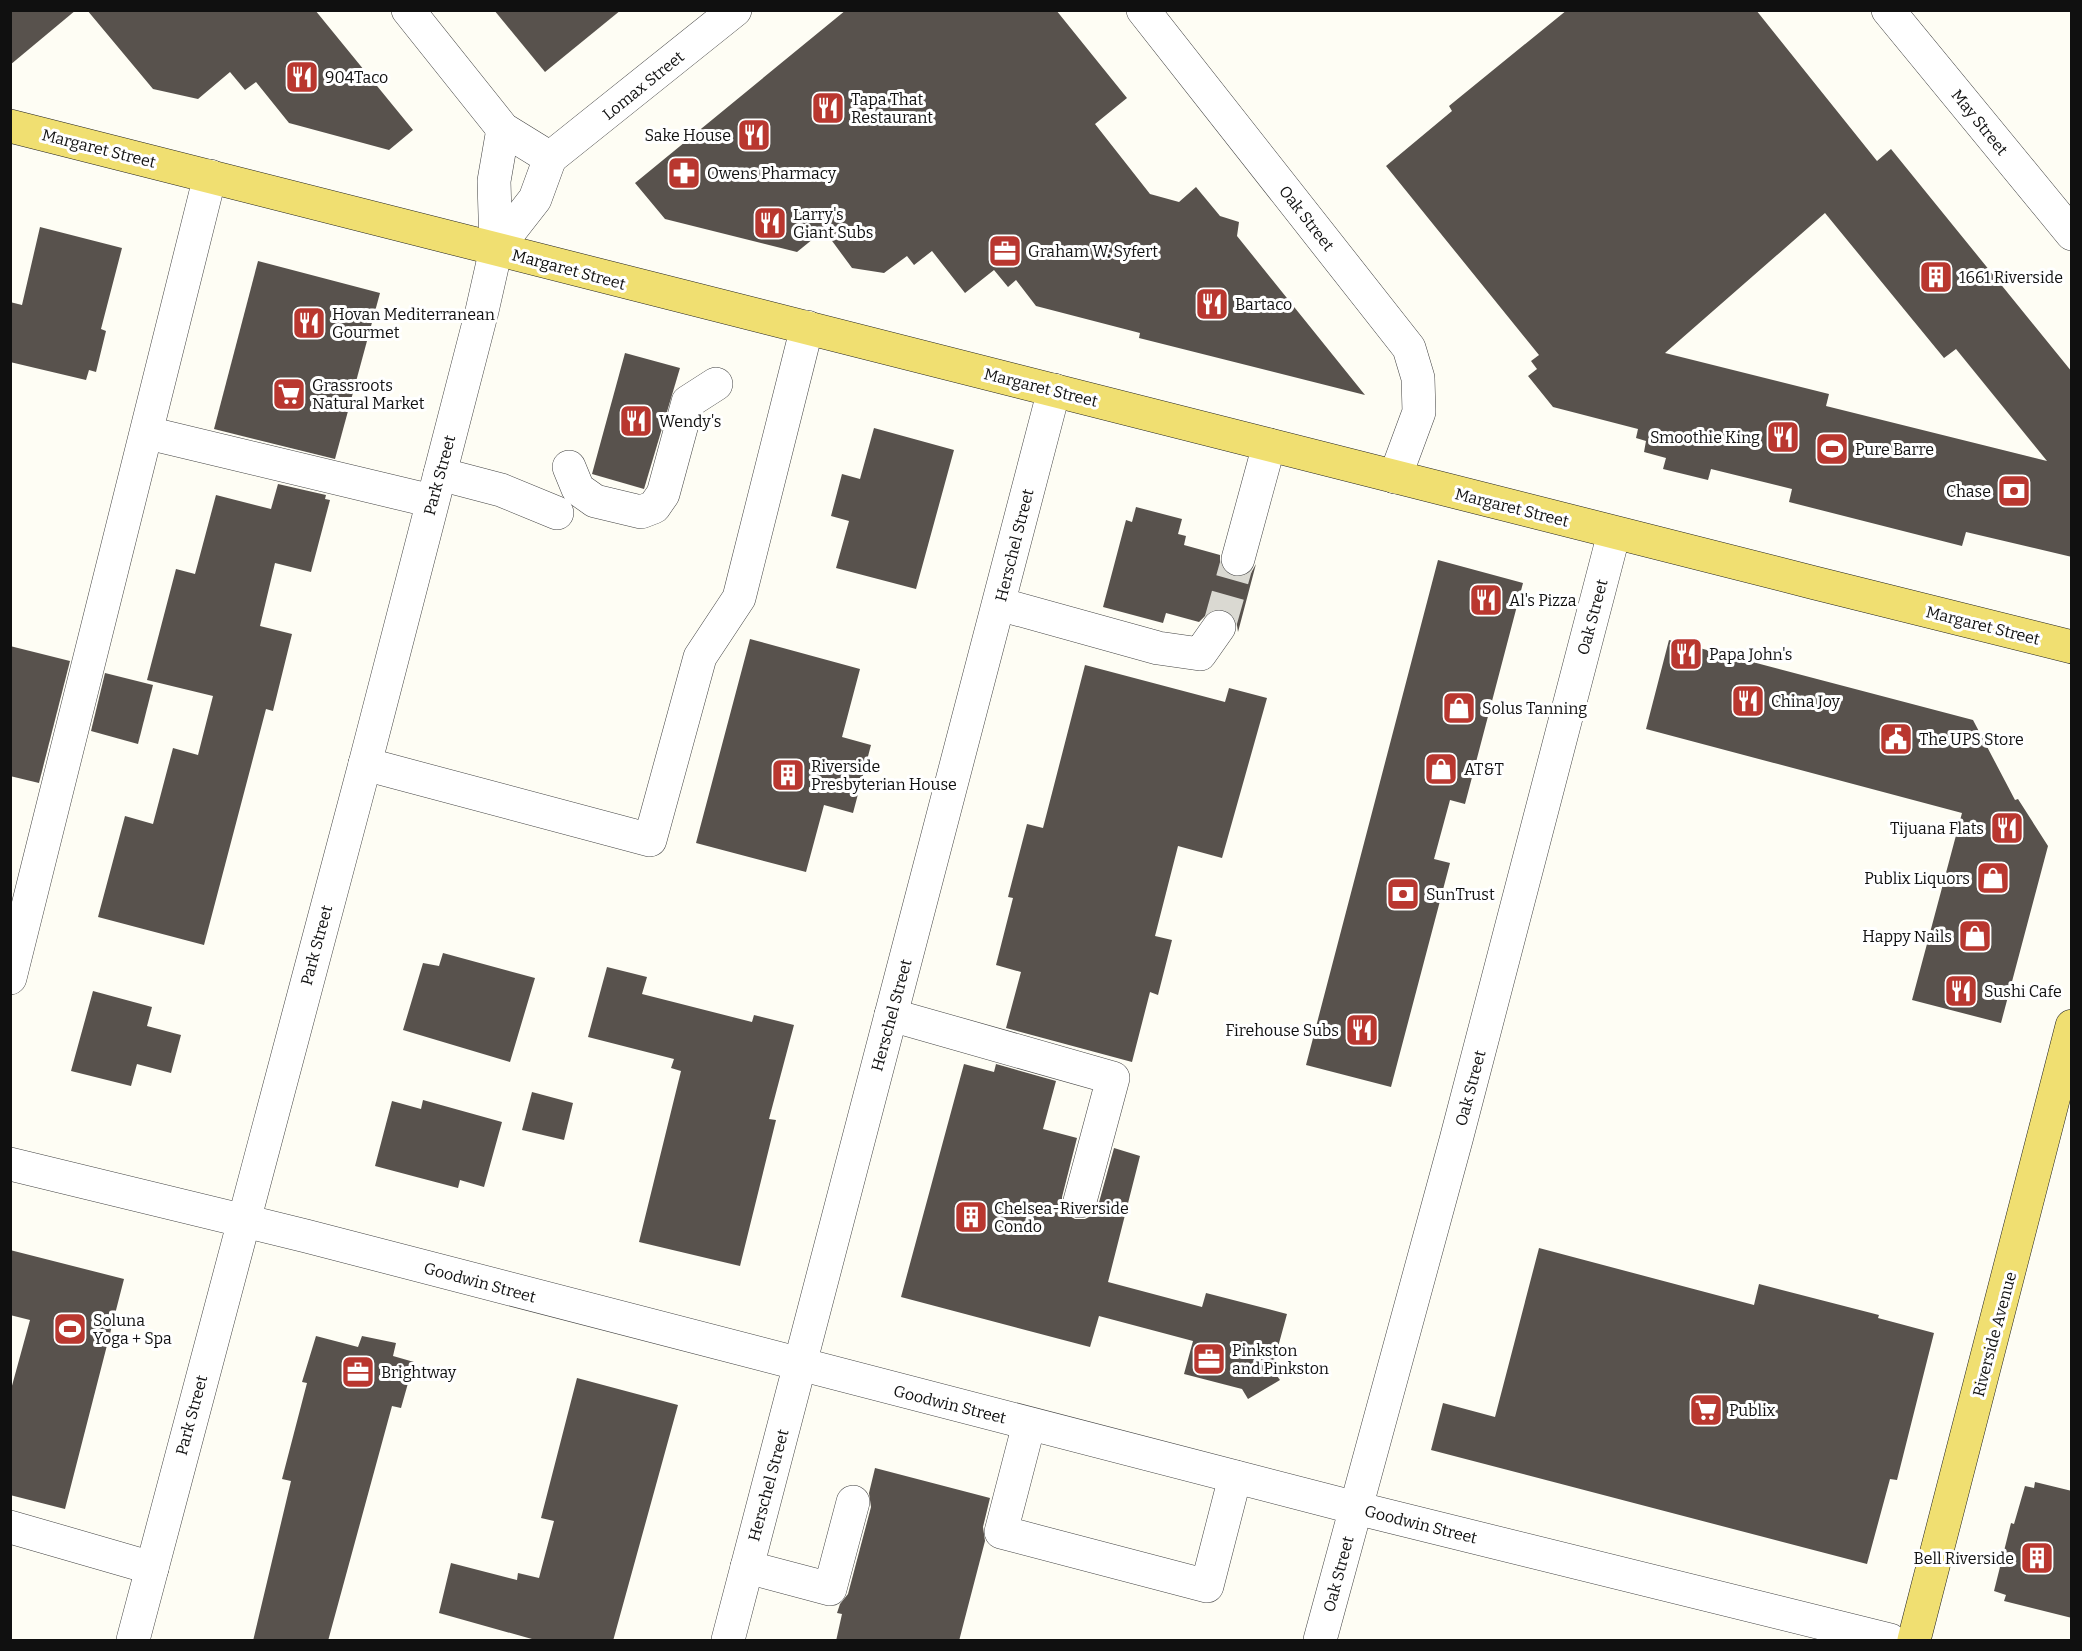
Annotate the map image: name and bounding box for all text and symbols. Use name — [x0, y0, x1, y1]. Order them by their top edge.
street label: Lomax Street — [599, 47, 688, 124]
restaurant icon: 904Taco — [284, 59, 320, 95]
place label: 904Taco — [325, 68, 388, 87]
street label: May Street — [1947, 86, 2012, 159]
restaurant icon: Tapa That Restaurant — [810, 90, 846, 126]
place label: Tapa That Restaurant — [851, 90, 933, 127]
restaurant icon: Sake House — [736, 117, 772, 153]
street label: Margaret Street — [40, 125, 158, 172]
place label: Sake House — [645, 126, 731, 145]
pharmacy icon: Owens Pharmacy — [666, 155, 702, 191]
place label: Owens Pharmacy — [707, 164, 837, 183]
street label: Oak Street — [1275, 182, 1338, 255]
restaurant icon: Larry's Giant Subs — [752, 205, 788, 241]
place label: Larry's Giant Subs — [793, 205, 873, 242]
office icon: Graham W. Syfert — [987, 233, 1023, 269]
place label: Graham W. Syfert — [1028, 242, 1158, 261]
street label: Margaret Street — [510, 245, 628, 294]
building icon: 1661 Riverside — [1918, 259, 1954, 295]
place label: 1661 Riverside — [1959, 268, 2063, 287]
restaurant icon: Bartaco — [1194, 286, 1230, 322]
place label: Bartaco — [1235, 295, 1292, 314]
restaurant icon: Hovan Mediterranean Gourmet — [291, 305, 327, 341]
place label: Hovan Mediterranean Gourmet — [332, 305, 495, 342]
street label: Margaret Street — [982, 364, 1100, 411]
supermarket icon: Grassroots Natural Market — [271, 376, 307, 412]
place label: Grassroots Natural Market — [312, 376, 425, 413]
restaurant icon: Wendy's — [618, 403, 654, 439]
place label: Wendy's — [659, 412, 721, 431]
restaurant icon: Smoothie King — [1765, 419, 1801, 455]
place label: Smoothie King — [1650, 428, 1760, 447]
sports icon: Pure Barre — [1814, 431, 1850, 467]
street label: Park Street — [420, 433, 459, 517]
place label: Pure Barre — [1855, 440, 1934, 459]
bank icon: Chase — [1996, 473, 2032, 509]
place label: Chase — [1946, 482, 1991, 501]
street label: Margaret Street — [1453, 484, 1571, 531]
street label: Herschel Street — [991, 487, 1038, 603]
street label: Oak Street — [1573, 577, 1612, 657]
restaurant icon: Al's Pizza — [1468, 582, 1504, 618]
place label: Al's Pizza — [1509, 591, 1577, 610]
street label: Margaret Street — [1924, 602, 2042, 649]
restaurant icon: Papa John's — [1668, 636, 1704, 672]
place label: Papa John's — [1709, 645, 1792, 664]
restaurant icon: China Joy — [1730, 683, 1766, 719]
shop icon: Solus Tanning — [1441, 690, 1477, 726]
place label: China Joy — [1771, 692, 1841, 711]
place label: Solus Tanning — [1482, 699, 1587, 718]
public building icon: The UPS Store — [1878, 721, 1914, 757]
place label: The UPS Store — [1919, 730, 2024, 749]
shop icon: AT&T — [1423, 751, 1459, 787]
building icon: Riverside Presbyterian House — [770, 757, 806, 793]
place label: Riverside Presbyterian House — [811, 757, 957, 794]
place label: AT&T — [1464, 760, 1504, 779]
restaurant icon: Tijuana Flats — [1989, 810, 2025, 846]
place label: Tijuana Flats — [1890, 819, 1984, 838]
shop icon: Publix Liquors — [1975, 860, 2011, 896]
place label: Publix Liquors — [1864, 869, 1970, 888]
bank icon: SunTrust — [1385, 876, 1421, 912]
place label: SunTrust — [1426, 885, 1495, 904]
street label: Park Street — [297, 903, 336, 987]
shop icon: Happy Nails — [1957, 918, 1993, 954]
place label: Happy Nails — [1862, 927, 1952, 946]
street label: Herschel Street — [867, 957, 916, 1073]
restaurant icon: Sushi Cafe — [1943, 973, 1979, 1009]
place label: Sushi Cafe — [1984, 982, 2062, 1001]
restaurant icon: Firehouse Subs — [1344, 1012, 1380, 1048]
place label: Firehouse Subs — [1225, 1021, 1339, 1040]
street label: Oak Street — [1451, 1048, 1490, 1128]
building icon: Chelsea-Riverside Condo — [953, 1199, 989, 1235]
place label: Chelsea-Riverside Condo — [994, 1199, 1129, 1236]
street label: Goodwin Street — [422, 1258, 538, 1307]
street label: Riverside Avenue — [1969, 1270, 2020, 1399]
sports icon: Soluna Yoga + Spa — [52, 1311, 88, 1347]
place label: Soluna Yoga + Spa — [93, 1311, 172, 1348]
office icon: Pinkston and Pinkston — [1191, 1341, 1227, 1377]
place label: Pinkston and Pinkston — [1232, 1341, 1329, 1378]
office icon: Brightway — [340, 1354, 376, 1390]
place label: Brightway — [381, 1363, 457, 1382]
street label: Park Street — [172, 1373, 211, 1457]
street label: Goodwin Street — [892, 1381, 1008, 1428]
supermarket icon: Publix — [1688, 1392, 1724, 1428]
place label: Publix — [1729, 1401, 1776, 1420]
street label: Herschel Street — [744, 1427, 793, 1543]
street label: Goodwin Street — [1363, 1501, 1479, 1548]
street label: Oak Street — [1319, 1534, 1358, 1614]
building icon: Bell Riverside — [2019, 1540, 2055, 1576]
place label: Bell Riverside — [1914, 1549, 2014, 1568]

